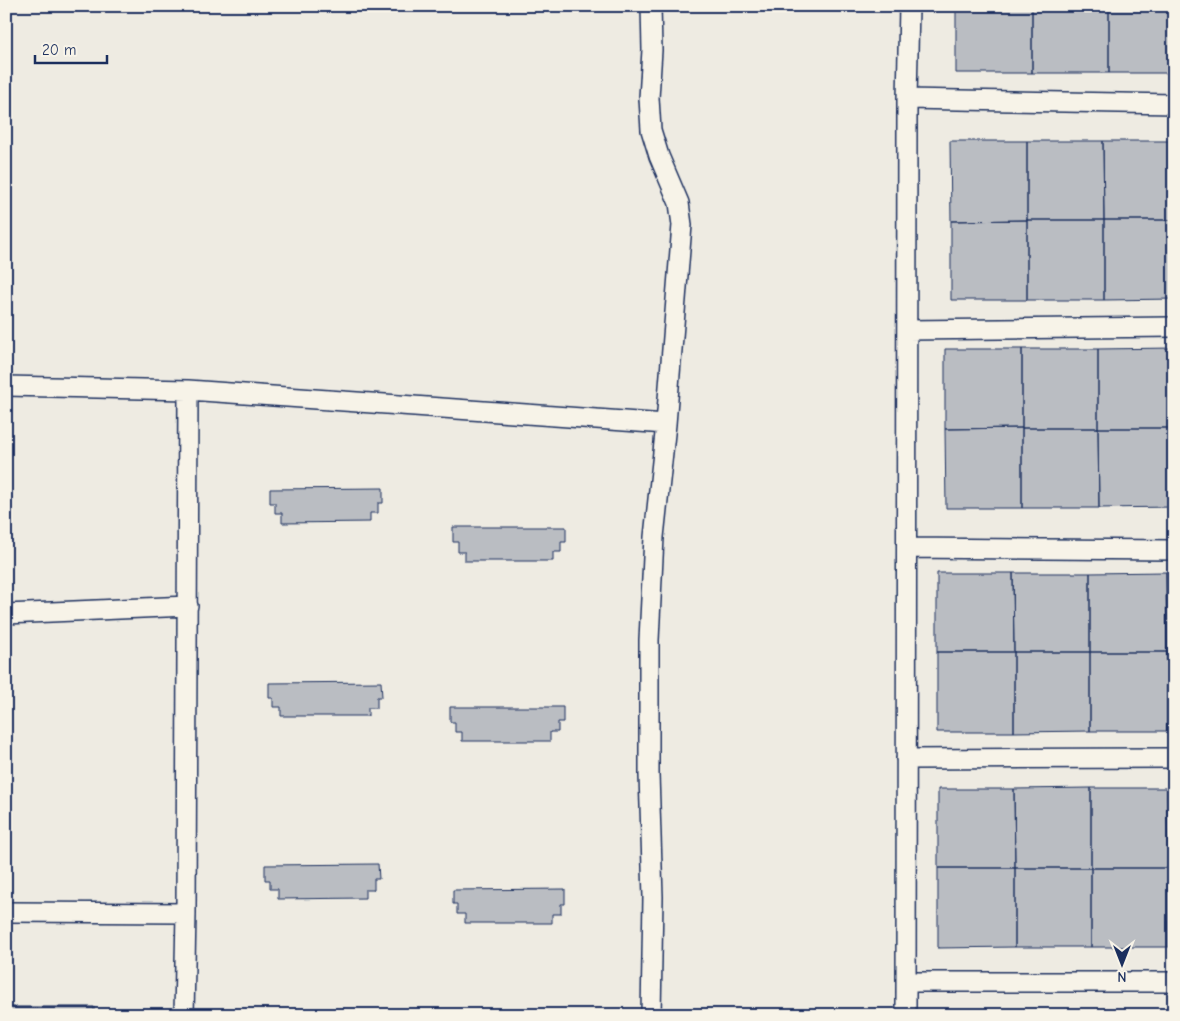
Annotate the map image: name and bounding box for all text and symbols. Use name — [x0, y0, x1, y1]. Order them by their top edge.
scale bar — [35, 32, 108, 64]
text: 20 m — [42, 41, 76, 59]
north arrow — [1098, 938, 1148, 988]
text: N — [1117, 968, 1127, 985]

